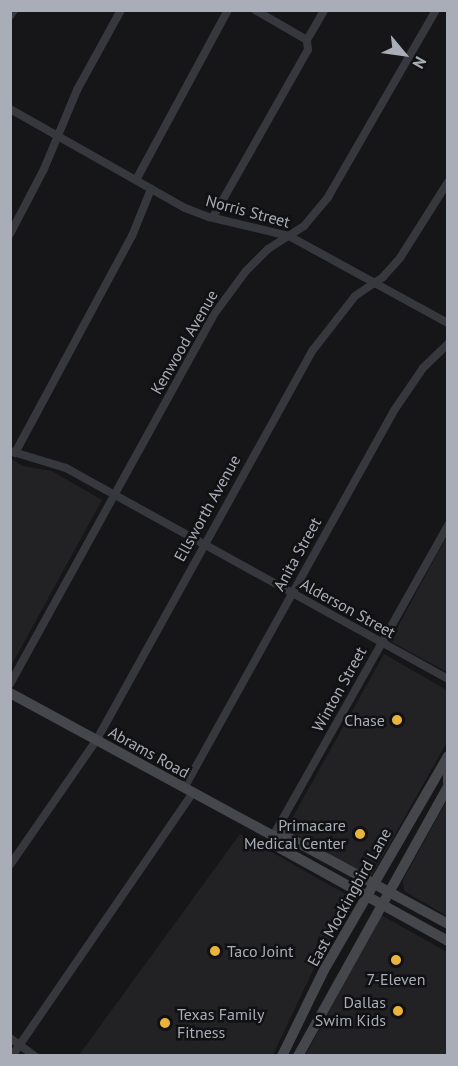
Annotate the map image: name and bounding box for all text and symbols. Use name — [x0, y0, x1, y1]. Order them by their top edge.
north arrow — [374, 24, 434, 84]
text: N — [408, 53, 431, 72]
street label: Norris Street — [204, 191, 292, 231]
street label: Kenwood Avenue — [146, 286, 222, 398]
street label: Ellsworth Avenue — [170, 451, 244, 565]
street label: Anita Street — [269, 514, 325, 594]
street label: Alderson Street — [297, 574, 399, 642]
street label: Winton Street — [308, 643, 370, 735]
place label: Chase — [344, 710, 385, 730]
marker: Chase — [390, 713, 404, 727]
street label: Abrams Road — [105, 722, 193, 782]
place label: Primacare Medical Center — [244, 815, 346, 853]
street label: East Mockingbird Lane — [303, 825, 395, 969]
marker: Primacare Medical Center — [351, 825, 369, 843]
place label: Taco Joint — [227, 941, 294, 961]
marker: Taco Joint — [208, 944, 222, 958]
marker: 7-Eleven — [389, 953, 403, 967]
place label: 7-Eleven — [367, 969, 425, 989]
place label: Dallas Swim Kids — [315, 992, 386, 1030]
place label: Texas Family Fitness — [177, 1004, 264, 1042]
marker: Dallas Swim Kids — [391, 1004, 405, 1018]
marker: Texas Family Fitness — [158, 1016, 172, 1030]

